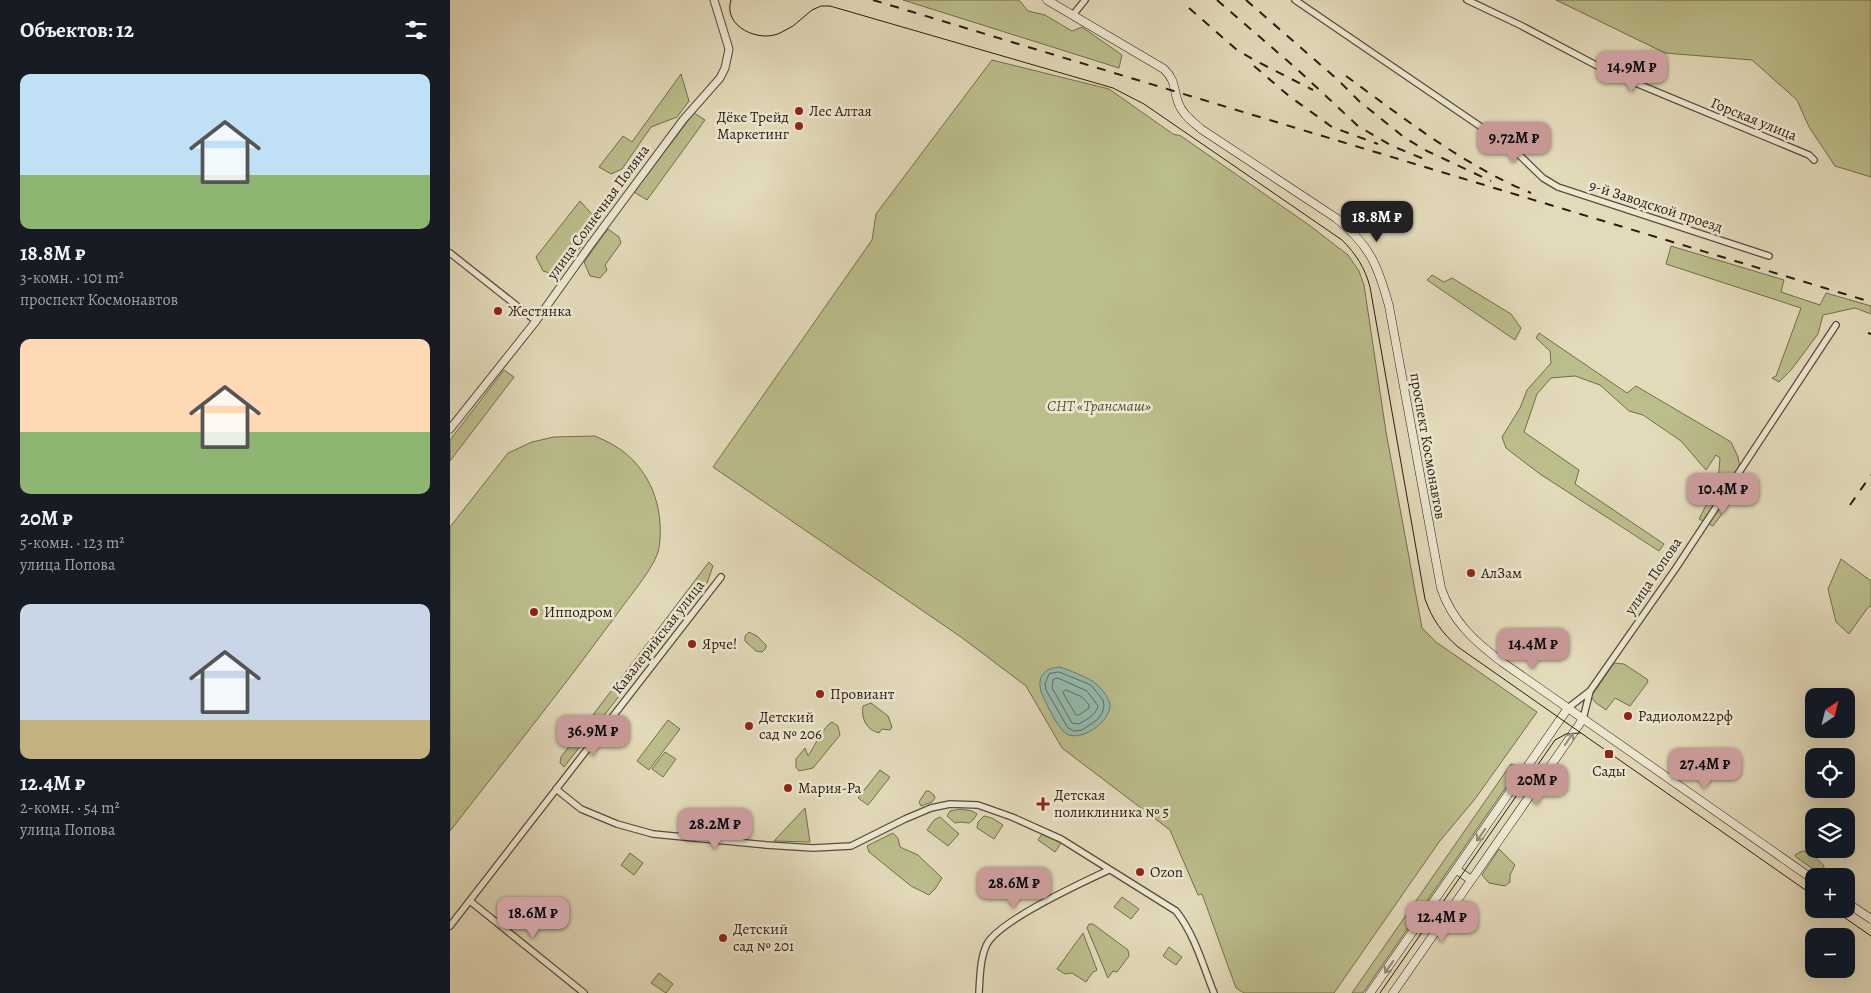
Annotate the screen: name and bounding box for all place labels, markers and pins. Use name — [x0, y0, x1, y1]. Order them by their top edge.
pin: 14.9M ₽ — [1586, 51, 1678, 93]
place label: Лес Алтая — [809, 101, 872, 121]
marker: Лес Алтая — [793, 105, 805, 117]
place label: Дёке Трейд Маркетинг — [717, 107, 790, 144]
marker: Дёке Трейд Маркетинг — [793, 120, 805, 132]
pin: 9.72M ₽ — [1468, 121, 1560, 164]
pin: 18.8M ₽ — [1331, 200, 1423, 243]
place label: Жестянка — [508, 301, 572, 321]
marker: Жестянка — [492, 305, 504, 317]
pin: 10.4M ₽ — [1677, 472, 1769, 515]
place label: АлЗам — [1480, 563, 1522, 583]
marker: АлЗам — [1465, 567, 1477, 579]
place label: Ипподром — [544, 602, 613, 622]
marker: Ипподром — [528, 606, 540, 618]
pin: 14.4M ₽ — [1487, 628, 1579, 670]
place label: Ярче! — [702, 634, 737, 654]
marker: Ярче! — [686, 638, 698, 650]
place label: Провиант — [830, 684, 895, 704]
marker: Провиант — [814, 688, 826, 700]
place label: Радиолом22рф — [1638, 706, 1733, 726]
place label: Детский сад № 206 — [759, 707, 822, 744]
marker: Радиолом22рф — [1622, 710, 1634, 722]
pin: 36.9M ₽ — [547, 714, 639, 757]
marker: Детский сад № 206 — [743, 720, 755, 732]
marker: Сады — [1603, 748, 1615, 760]
pin: 27.4M ₽ — [1659, 748, 1751, 790]
place label: Сады — [1592, 761, 1626, 781]
pin: 20M ₽ — [1502, 764, 1572, 806]
place label: Мария-Ра — [798, 778, 862, 798]
marker: Мария-Ра — [782, 782, 794, 794]
place label: Детская поликлиника № 5 — [1054, 785, 1169, 822]
marker: Детская поликлиника № 5 — [1036, 797, 1050, 811]
pin: 28.2M ₽ — [669, 808, 761, 850]
place label: Ozon — [1150, 862, 1183, 882]
pin: 28.6M ₽ — [968, 866, 1060, 909]
marker: Ozon — [1134, 866, 1146, 878]
pin: 18.6M ₽ — [487, 896, 579, 939]
pin: 12.4M ₽ — [1396, 900, 1488, 943]
place label: Детский сад № 201 — [733, 919, 794, 956]
marker: Детский сад № 201 — [717, 932, 729, 944]

